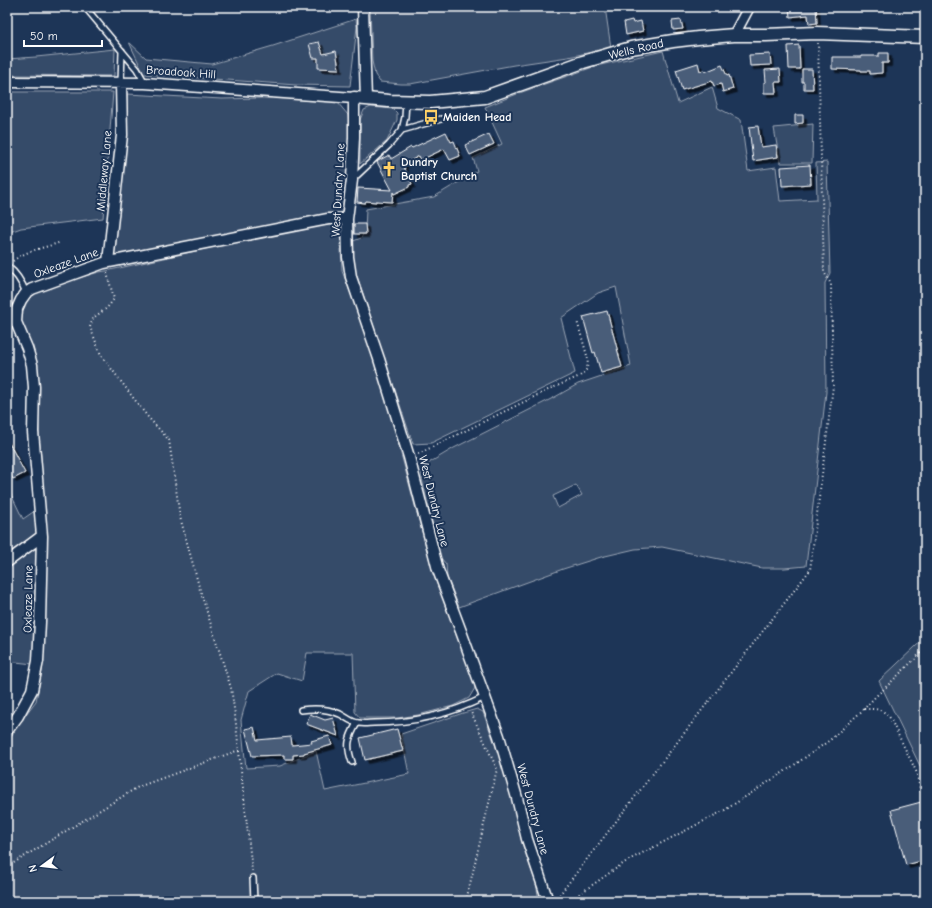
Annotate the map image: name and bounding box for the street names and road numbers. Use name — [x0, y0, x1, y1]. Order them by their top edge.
street label: Wells Road — [607, 36, 665, 62]
street label: Broadoak Hill — [146, 63, 216, 81]
street label: Middleway Lane — [93, 130, 115, 212]
street label: West Dundry Lane — [329, 143, 347, 237]
street label: Oxleaze Lane — [32, 245, 100, 281]
street label: West Dundry Lane — [416, 454, 452, 548]
street label: Oxleaze Lane — [20, 565, 36, 633]
street label: West Dundry Lane — [514, 762, 552, 856]

